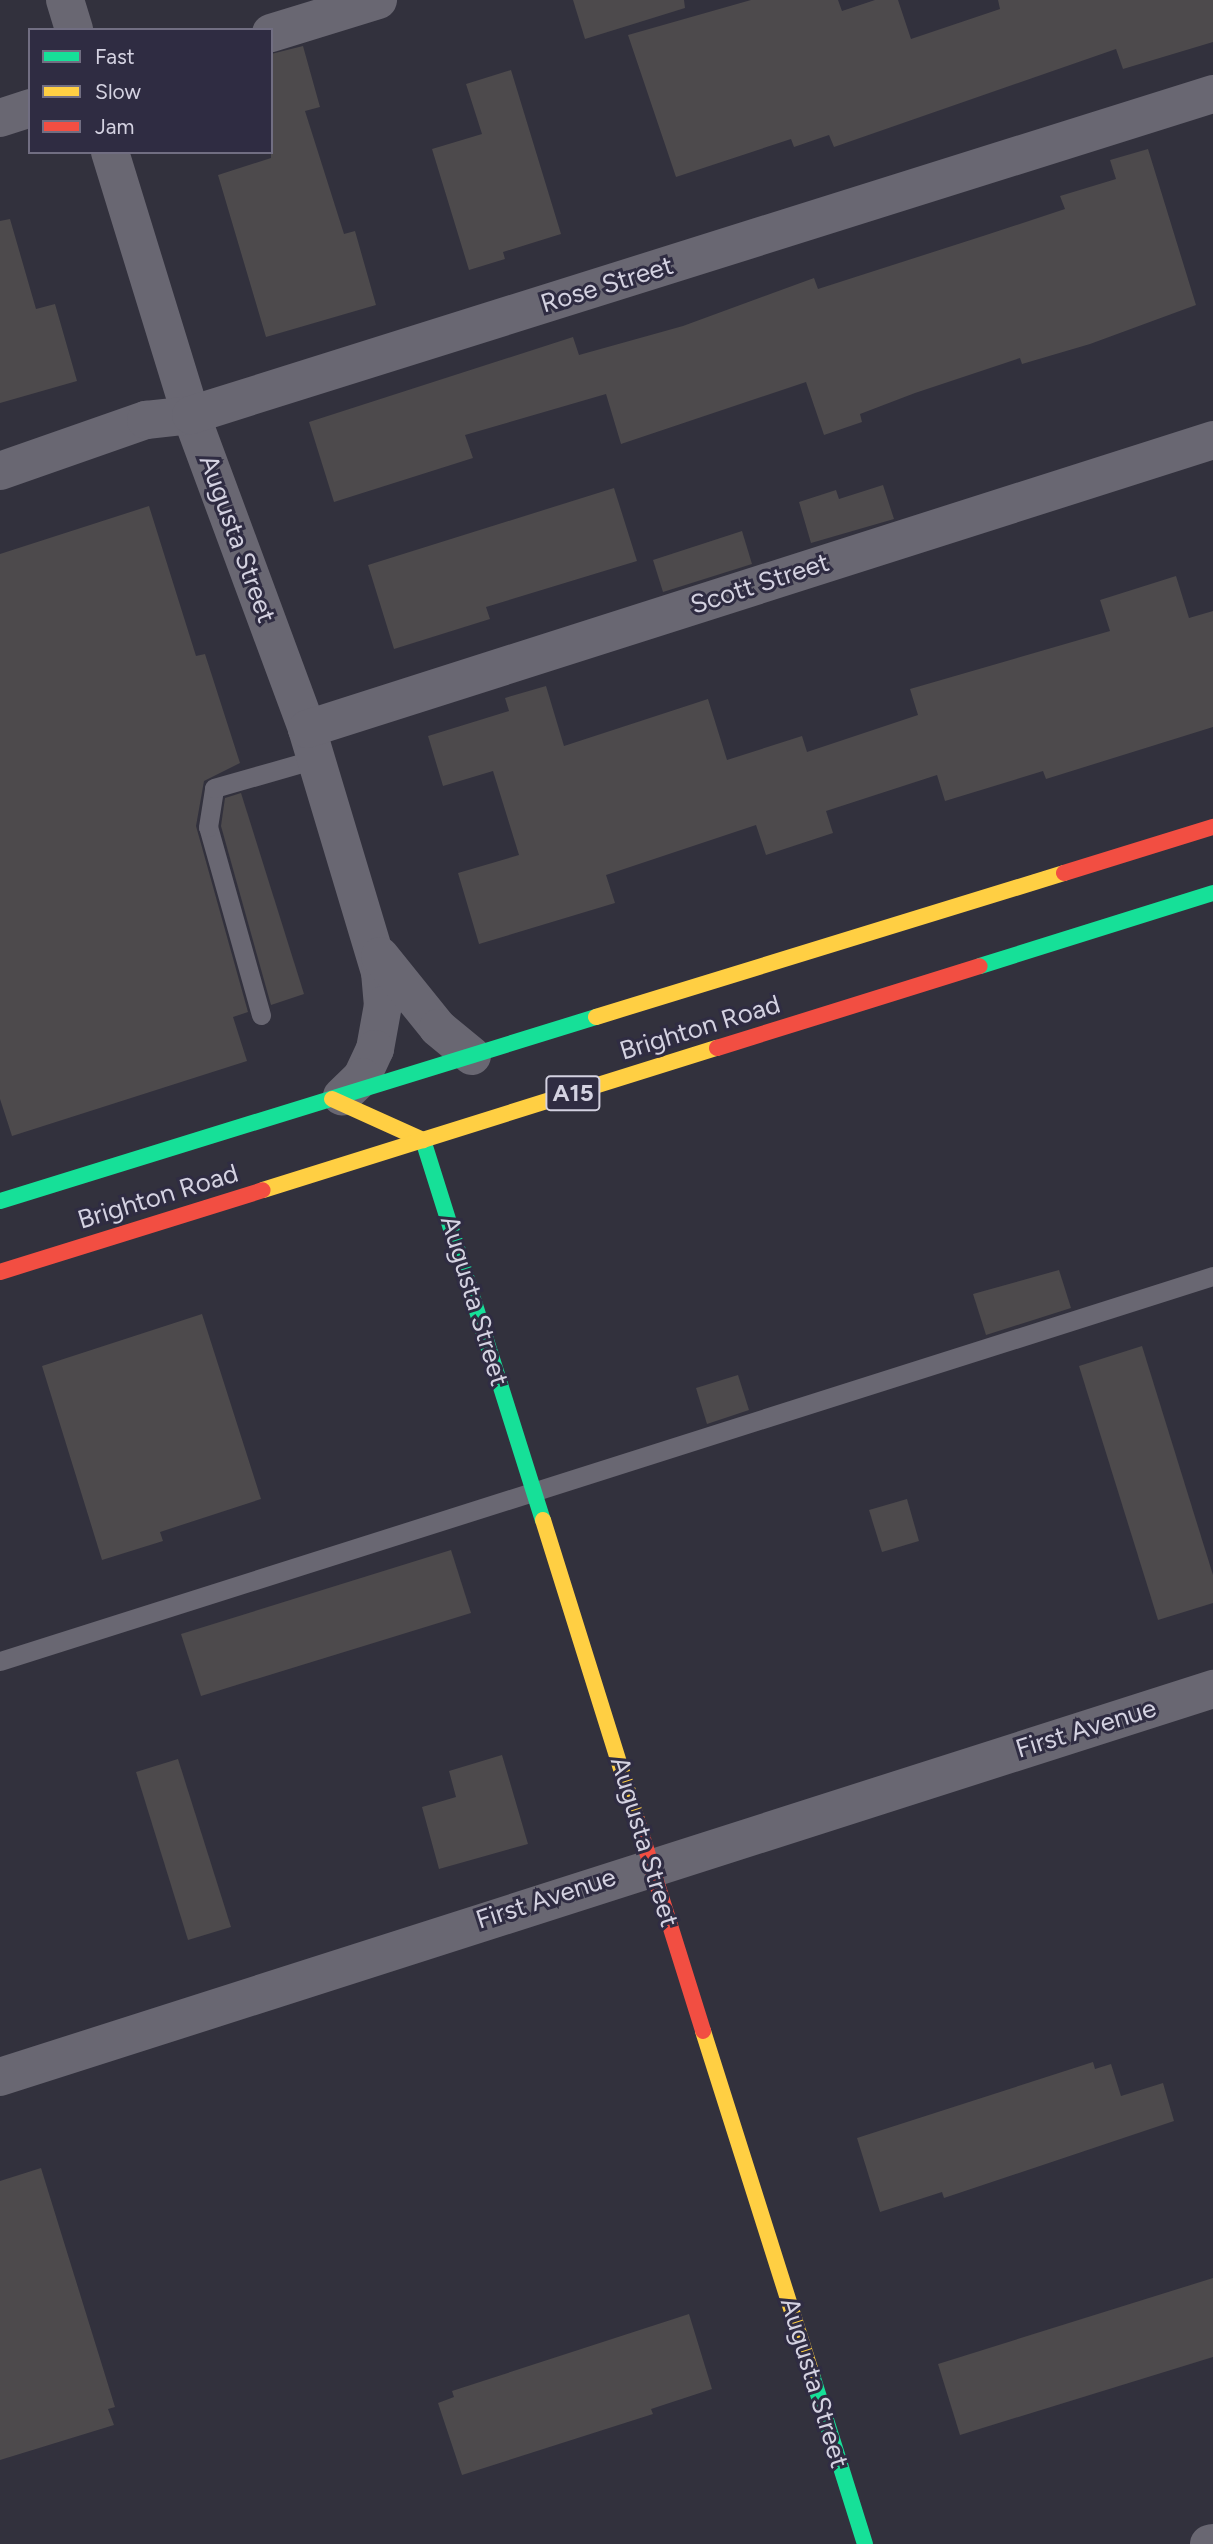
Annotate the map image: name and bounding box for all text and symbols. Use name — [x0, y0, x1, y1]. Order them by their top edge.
legend — [28, 28, 273, 154]
text: Fast — [95, 44, 135, 69]
text: Slow — [95, 79, 141, 104]
text: Jam — [95, 114, 134, 139]
street label: Rose Street — [537, 250, 677, 320]
street label: Augusta Street — [192, 451, 282, 627]
street label: Scott Street — [687, 547, 833, 621]
street label: Brighton Road — [616, 989, 784, 1067]
road number: A15 — [545, 1072, 601, 1114]
street label: Brighton Road — [74, 1158, 242, 1236]
street label: Augusta Street — [433, 1212, 515, 1390]
street label: First Avenue — [1012, 1693, 1160, 1765]
street label: Augusta Street — [603, 1753, 685, 1931]
street label: First Avenue — [472, 1862, 620, 1936]
street label: Augusta Street — [773, 2294, 855, 2472]

